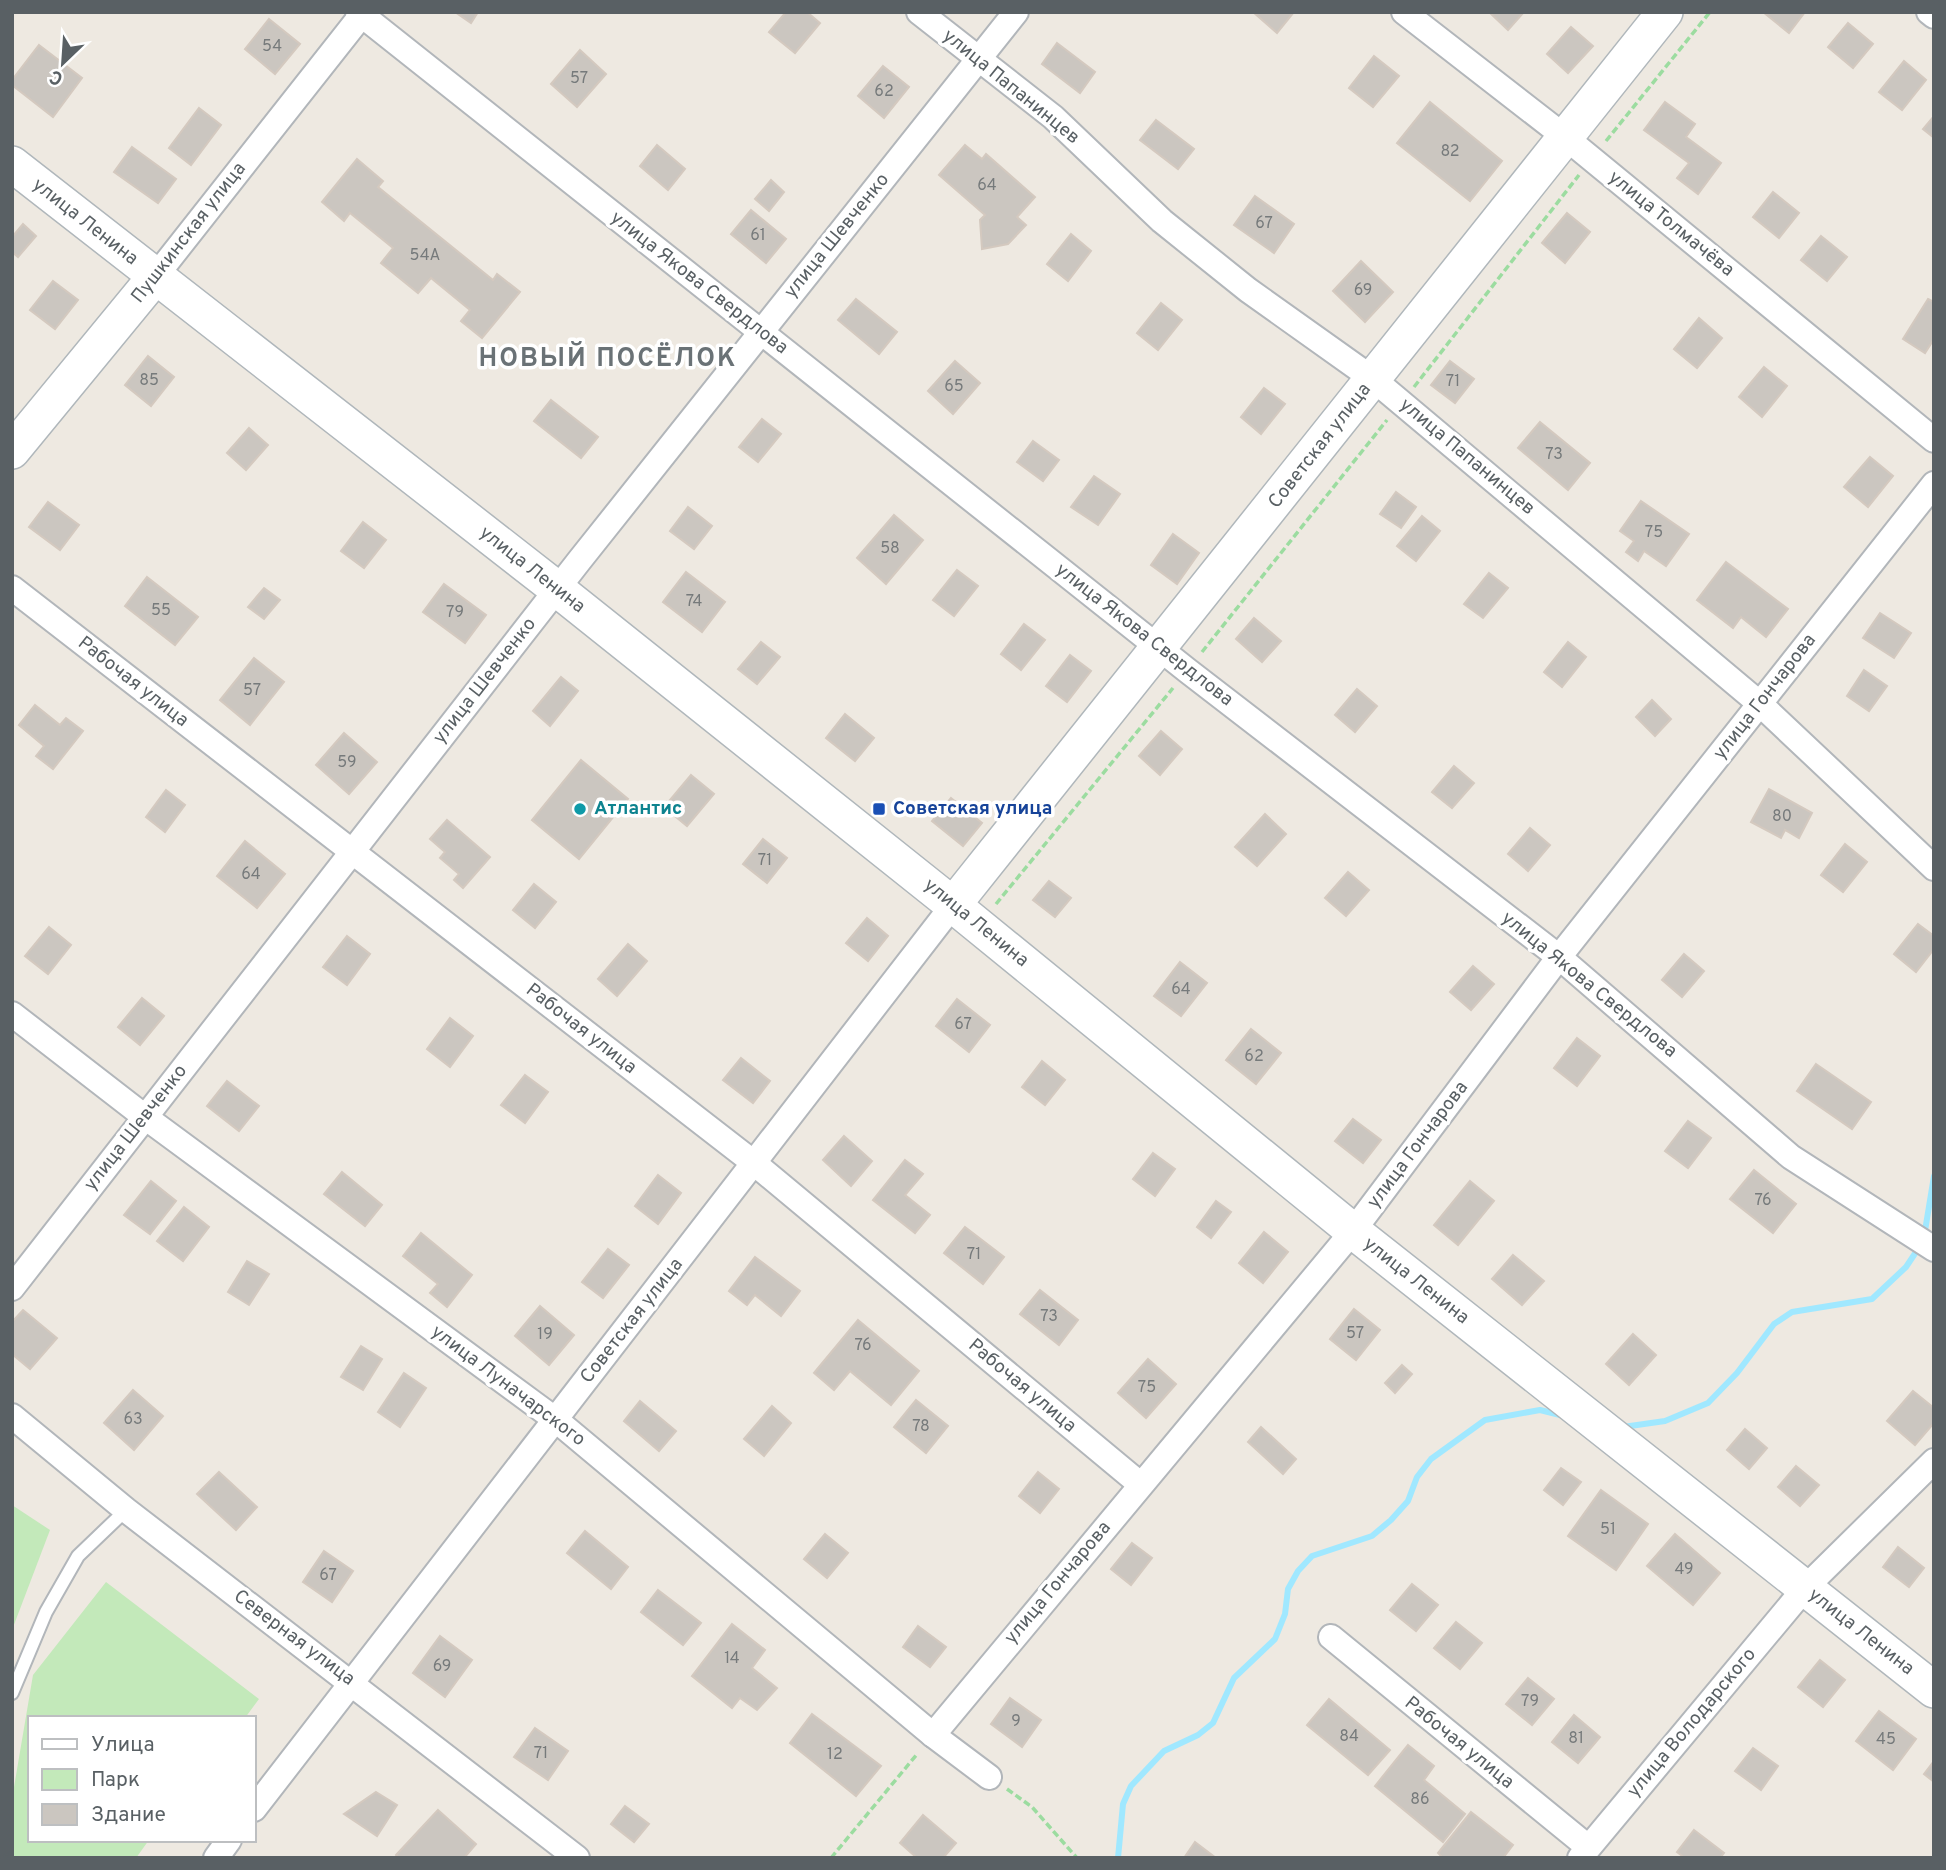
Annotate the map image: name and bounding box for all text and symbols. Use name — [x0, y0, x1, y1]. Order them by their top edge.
street label: улица Папанинцев — [937, 24, 1085, 150]
north arrow — [28, 28, 98, 98]
house number: 54 — [262, 37, 282, 57]
text: С — [46, 63, 67, 90]
house number: 57 — [570, 69, 588, 89]
house number: 62 — [874, 82, 894, 102]
house number: 82 — [1440, 142, 1460, 162]
street label: Пушкинская улица — [126, 158, 252, 308]
street label: улица Толмачёва — [1603, 166, 1739, 282]
street label: улица Шевченко — [779, 169, 895, 303]
street label: улица Ленина — [27, 173, 143, 271]
house number: 64 — [977, 176, 997, 196]
street label: улица Якова Свердлова — [605, 206, 793, 360]
house number: 67 — [1255, 214, 1273, 234]
house number: 61 — [750, 226, 766, 246]
house number: 54А — [410, 246, 441, 266]
house number: 69 — [1354, 281, 1372, 301]
district label: НОВЫЙ ПОСЁЛОК — [479, 341, 737, 376]
house number: 85 — [139, 371, 159, 391]
house number: 71 — [1446, 372, 1460, 392]
house number: 65 — [944, 377, 964, 397]
street label: Советская улица — [1263, 378, 1377, 514]
street label: улица Папанинцев — [1394, 393, 1540, 521]
house number: 73 — [1545, 445, 1563, 465]
street label: улица Ленина — [474, 521, 590, 619]
house number: 75 — [1645, 523, 1663, 543]
house number: 58 — [880, 539, 900, 559]
street label: улица Якова Свердлова — [1050, 558, 1238, 712]
house number: 74 — [686, 592, 702, 612]
house number: 55 — [151, 601, 171, 621]
house number: 79 — [446, 603, 464, 623]
street label: улица Шевченко — [428, 613, 542, 749]
street label: улица Гончарова — [1708, 629, 1822, 765]
street label: Рабочая улица — [73, 631, 193, 733]
house number: 57 — [243, 681, 261, 701]
house number: 59 — [337, 753, 357, 773]
place label: Атлантис — [594, 797, 682, 821]
place label: Советская улица — [893, 797, 1052, 821]
marker: Атлантис — [572, 801, 588, 817]
marker: Советская улица — [871, 801, 887, 817]
house number: 80 — [1772, 807, 1792, 827]
house number: 71 — [758, 851, 772, 871]
house number: 64 — [241, 865, 261, 885]
street label: улица Ленина — [919, 873, 1033, 973]
street label: улица Якова Свердлова — [1496, 907, 1682, 1063]
street label: Рабочая улица — [521, 978, 641, 1080]
house number: 64 — [1171, 980, 1191, 1000]
house number: 67 — [954, 1015, 972, 1035]
house number: 62 — [1244, 1047, 1264, 1067]
street label: улица Шевченко — [79, 1060, 193, 1196]
street label: улица Гончарова — [1362, 1076, 1474, 1214]
house number: 76 — [1754, 1191, 1772, 1211]
street label: улица Ленина — [1358, 1232, 1474, 1330]
house number: 71 — [967, 1245, 981, 1265]
street label: Советская улица — [575, 1253, 689, 1389]
house number: 73 — [1040, 1307, 1058, 1327]
street label: улица Луначарского — [426, 1320, 590, 1452]
house number: 57 — [1346, 1324, 1364, 1344]
house number: 19 — [537, 1325, 553, 1345]
street label: Рабочая улица — [963, 1334, 1081, 1438]
house number: 76 — [854, 1336, 872, 1356]
house number: 75 — [1138, 1378, 1156, 1398]
house number: 63 — [123, 1410, 143, 1430]
house number: 78 — [912, 1417, 930, 1437]
street label: улица Гончарова — [999, 1516, 1117, 1650]
house number: 51 — [1600, 1520, 1616, 1540]
house number: 49 — [1674, 1560, 1694, 1580]
house number: 67 — [319, 1566, 337, 1586]
street label: улица Ленина — [1803, 1583, 1919, 1681]
street label: Северная улица — [229, 1585, 359, 1691]
street label: улица Володарского — [1622, 1643, 1762, 1803]
house number: 14 — [724, 1649, 740, 1669]
house number: 69 — [433, 1657, 451, 1677]
street label: Рабочая улица — [1399, 1691, 1519, 1795]
house number: 79 — [1521, 1692, 1539, 1712]
house number: 9 — [1011, 1712, 1021, 1732]
legend — [28, 1716, 256, 1842]
house number: 84 — [1339, 1727, 1359, 1747]
house number: 81 — [1568, 1729, 1584, 1749]
house number: 45 — [1876, 1730, 1896, 1750]
text: Улица — [91, 1732, 155, 1759]
house number: 71 — [534, 1744, 548, 1764]
house number: 12 — [827, 1745, 843, 1765]
text: Парк — [91, 1767, 140, 1794]
house number: 86 — [1410, 1790, 1430, 1810]
text: Здание — [91, 1802, 166, 1829]

